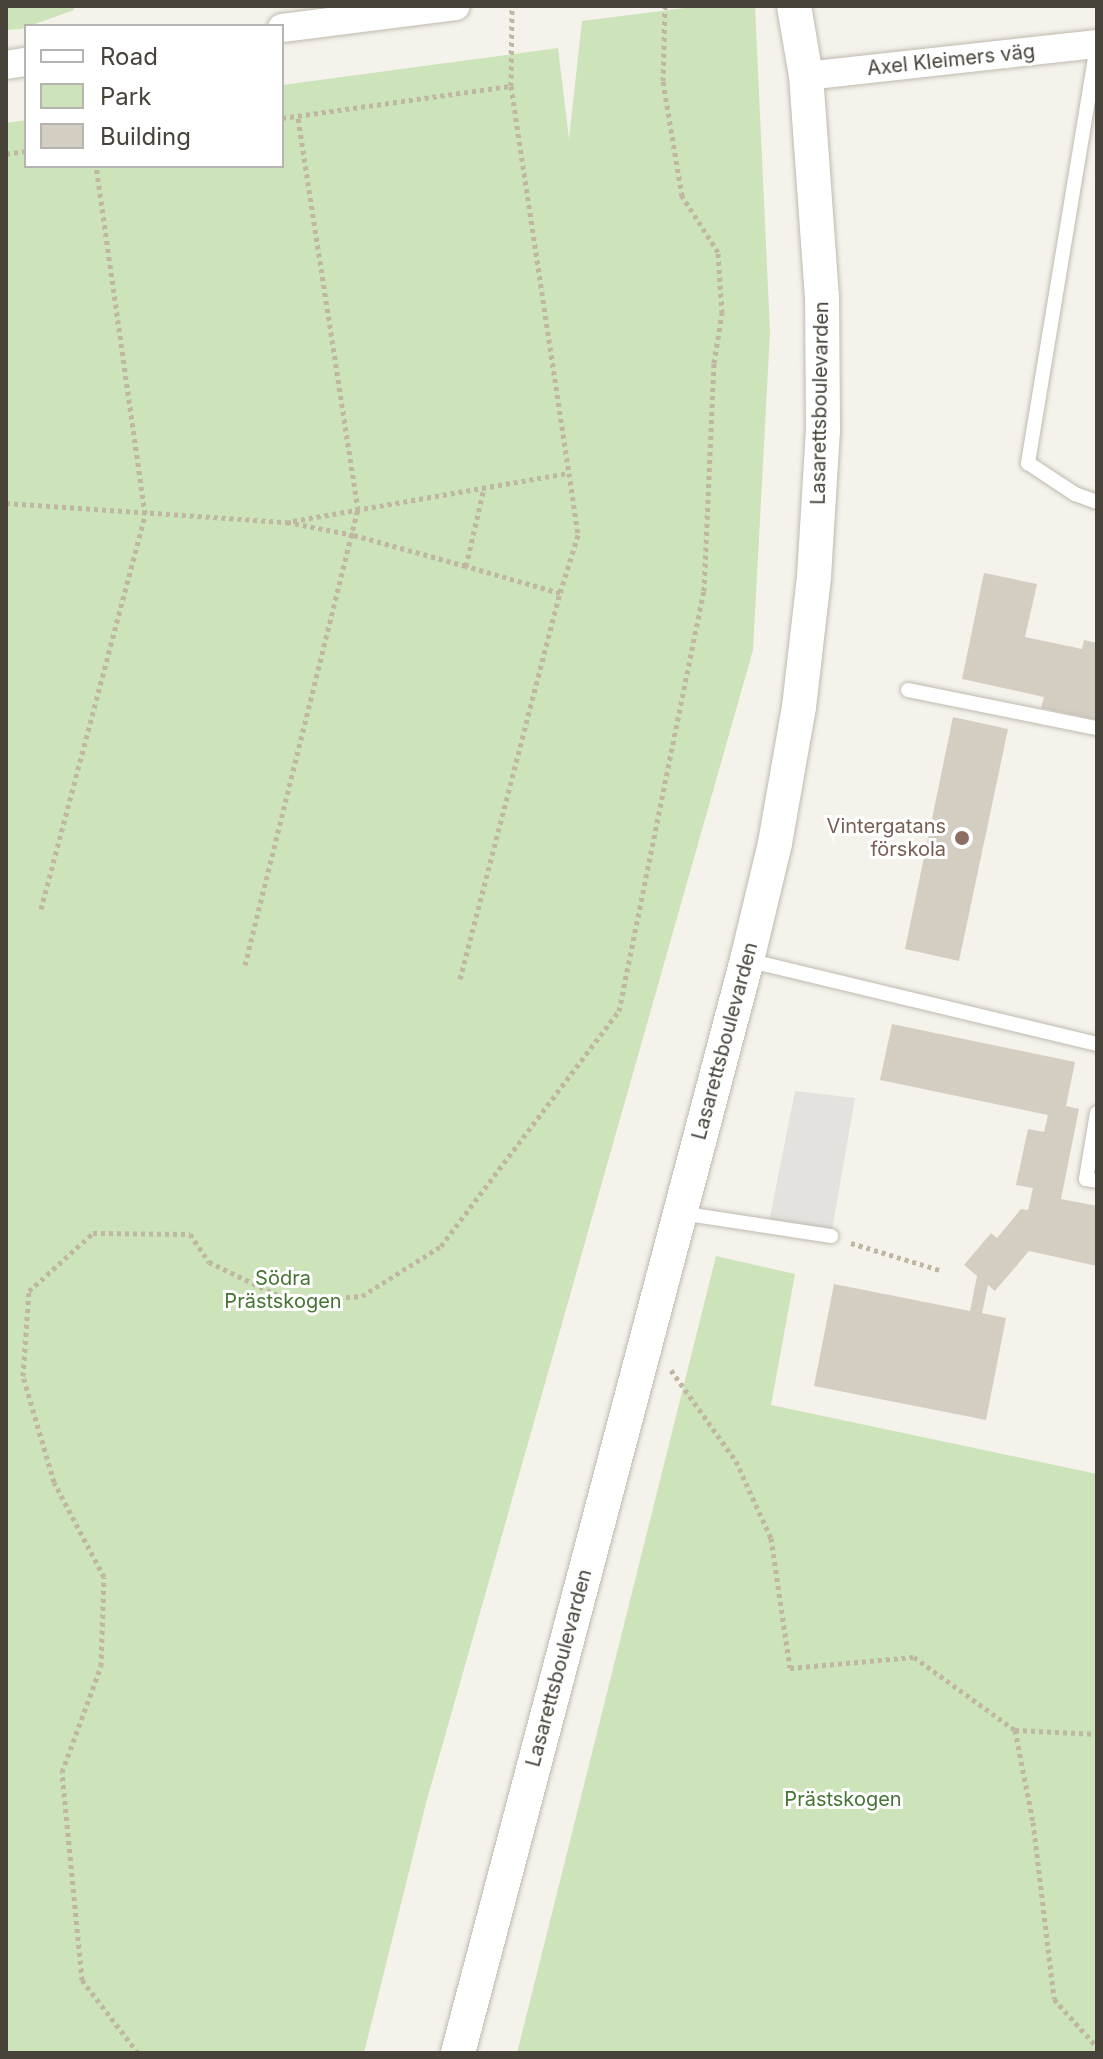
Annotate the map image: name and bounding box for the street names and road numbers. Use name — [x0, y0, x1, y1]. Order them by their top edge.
street label: Axel Kleimers väg — [866, 39, 1036, 81]
street label: Lasarettsboulevarden — [806, 301, 834, 505]
street label: Lasarettsboulevarden — [687, 940, 763, 1142]
street label: Lasarettsboulevarden — [521, 1567, 597, 1769]

